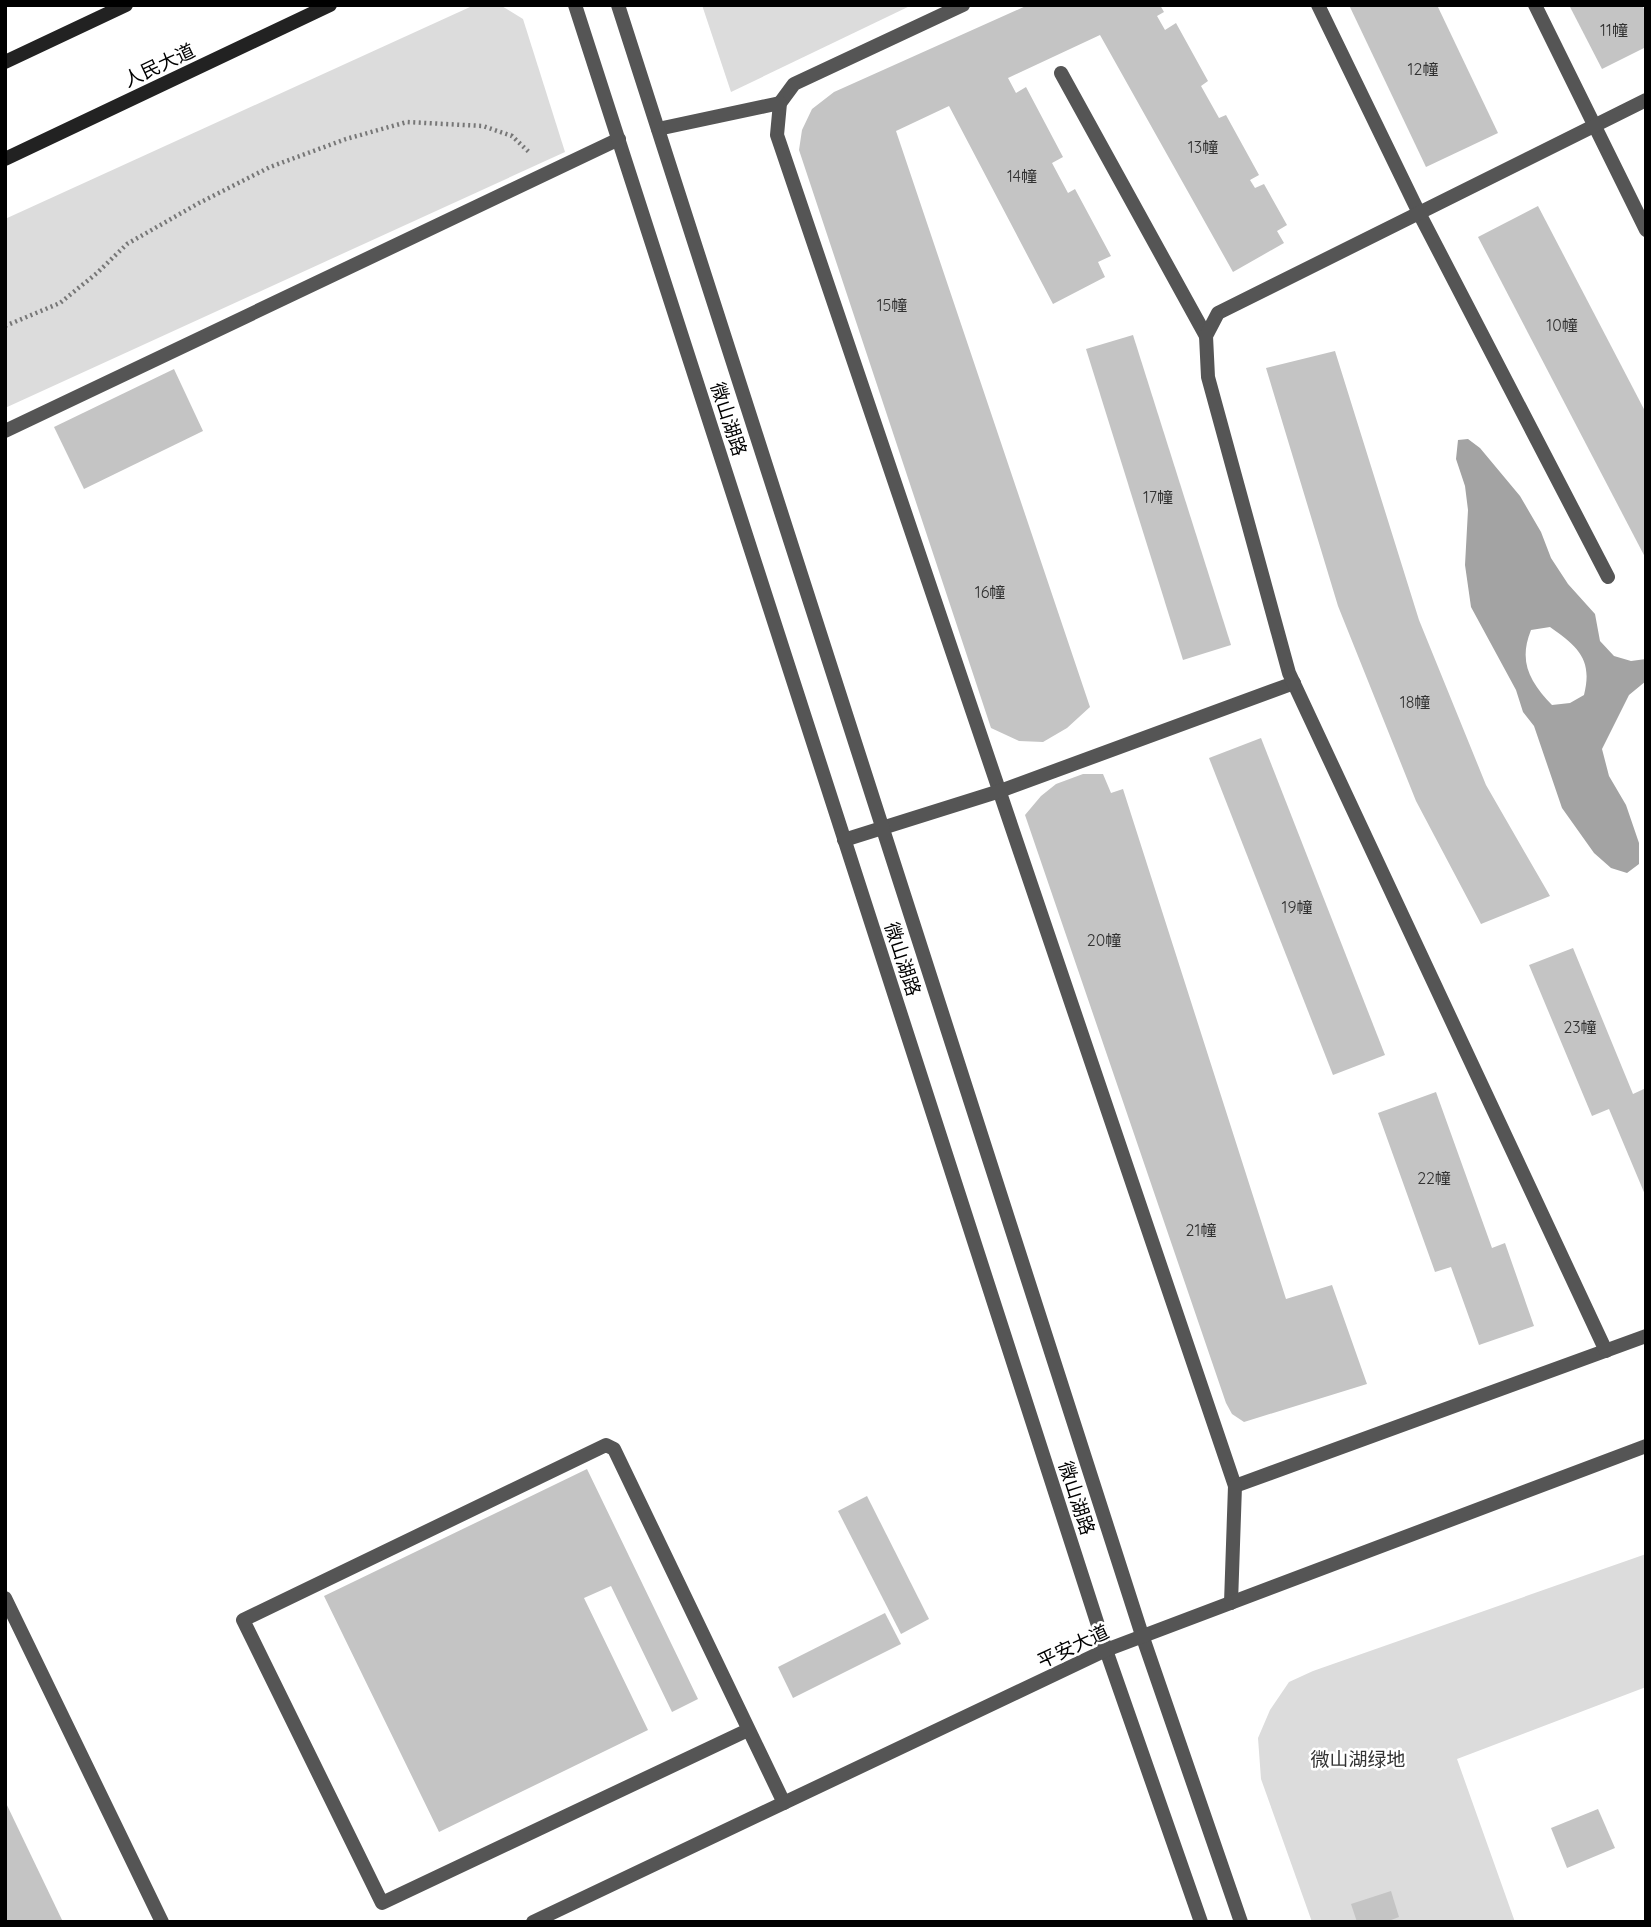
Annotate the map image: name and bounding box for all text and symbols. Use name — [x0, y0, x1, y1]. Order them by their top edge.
house number: 11幢 — [1600, 20, 1628, 40]
street label: 人民大道 — [119, 38, 199, 92]
house number: 12幢 — [1408, 59, 1438, 79]
house number: 13幢 — [1188, 137, 1218, 157]
house number: 14幢 — [1007, 166, 1037, 186]
house number: 15幢 — [877, 295, 907, 315]
house number: 10幢 — [1546, 315, 1578, 335]
street label: 微山湖路 — [706, 379, 752, 459]
house number: 17幢 — [1143, 487, 1173, 507]
house number: 16幢 — [975, 582, 1005, 602]
house number: 18幢 — [1400, 692, 1430, 712]
house number: 19幢 — [1282, 897, 1312, 917]
street label: 微山湖路 — [880, 919, 926, 999]
house number: 20幢 — [1087, 930, 1121, 950]
house number: 23幢 — [1563, 1017, 1597, 1037]
house number: 22幢 — [1417, 1168, 1451, 1188]
house number: 21幢 — [1186, 1220, 1216, 1240]
street label: 微山湖路 — [1054, 1458, 1100, 1538]
street label: 平安大道 — [1033, 1619, 1113, 1673]
park label: 微山湖绿地 — [1310, 1747, 1406, 1771]

